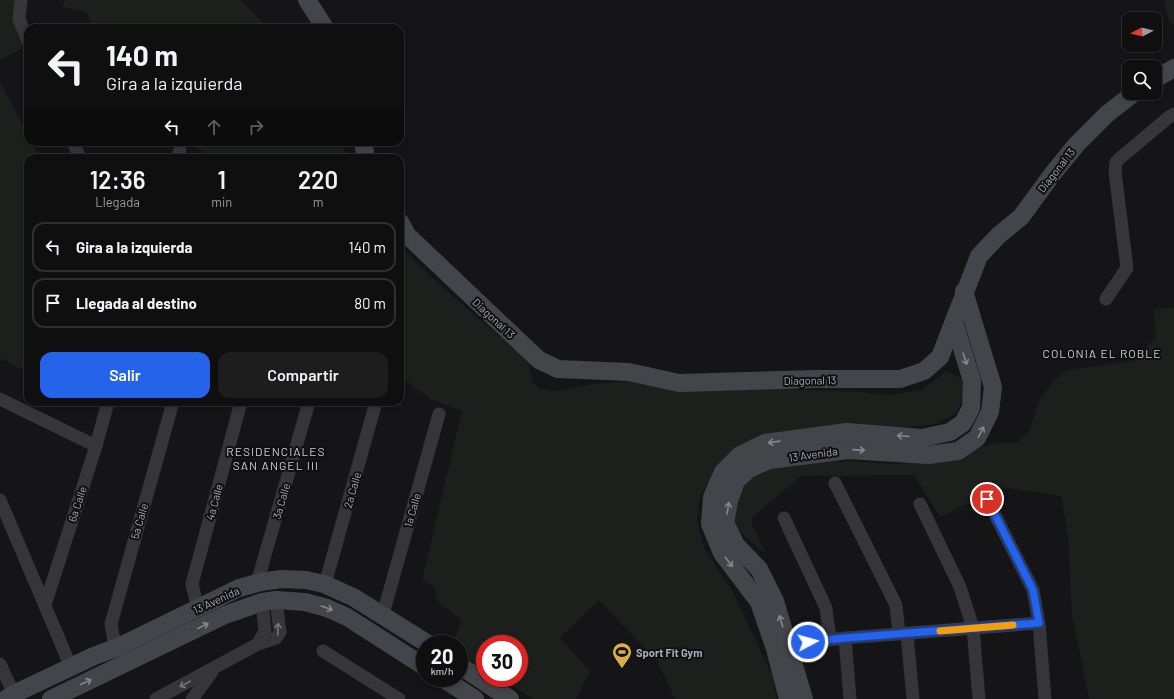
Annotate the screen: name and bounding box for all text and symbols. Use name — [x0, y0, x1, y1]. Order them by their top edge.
north arrow — [1122, 12, 1162, 52]
map controls — [1122, 12, 1162, 100]
text: 140 m — [106, 38, 178, 72]
icon: left — [40, 40, 92, 92]
button: search — [1122, 60, 1162, 100]
text: Gira a la izquierda — [106, 72, 243, 94]
icon: left — [161, 116, 183, 138]
icon: ahead — [203, 116, 225, 138]
icon: right — [245, 116, 267, 138]
street label: Diagonal 13 — [1035, 145, 1077, 195]
text: 12:36 — [90, 165, 145, 194]
text: 1 — [218, 165, 226, 194]
text: 220 — [298, 165, 338, 194]
text: Llegada — [95, 194, 140, 210]
text: min — [211, 194, 232, 210]
text: m — [313, 194, 324, 210]
icon: left — [42, 236, 64, 258]
text: Gira a la izquierda — [76, 238, 192, 256]
text: 140 m — [349, 238, 386, 256]
icon: arrive — [42, 292, 64, 314]
text: Llegada al destino — [76, 294, 197, 312]
text: 80 m — [354, 294, 386, 312]
street label: Diagonal 13 — [470, 295, 518, 341]
district label: COLONIA EL ROBLE — [1043, 346, 1161, 360]
button: Salir — [40, 352, 210, 398]
button: Compartir — [218, 352, 388, 398]
one-way arrow — [962, 353, 970, 365]
street label: Diagonal 13 — [783, 373, 837, 387]
one-way arrow — [977, 426, 985, 438]
one-way arrow — [897, 433, 910, 440]
one-way arrow — [768, 438, 781, 446]
district label: RESIDENCIALES SAN ANGEL III — [226, 444, 326, 472]
street label: 13 Avenida — [788, 444, 838, 464]
one-way arrow — [852, 447, 865, 454]
street label: 2a Calle — [341, 470, 363, 510]
street label: 3a Calle — [270, 481, 292, 520]
street label: 4a Calle — [203, 482, 225, 522]
pin — [970, 482, 1004, 516]
street label: 6a Calle — [65, 484, 89, 523]
icon: arrive — [976, 488, 998, 510]
street label: 1a Calle — [401, 491, 423, 529]
street label: 5a Calle — [128, 501, 150, 540]
one-way arrow — [724, 502, 732, 515]
one-way arrow — [725, 556, 733, 567]
street label: 13 Avenida — [191, 584, 241, 616]
one-way arrow — [321, 605, 333, 613]
one-way arrow — [777, 615, 784, 628]
position arrow — [787, 621, 829, 663]
one-way arrow — [197, 622, 209, 629]
one-way arrow — [274, 623, 282, 636]
speed limit sign: 30 — [476, 635, 528, 687]
sports icon: Sport Fit Gym — [611, 641, 633, 669]
text: 20 — [431, 644, 453, 668]
place label: Sport Fit Gym — [636, 646, 702, 659]
text: km/h — [431, 665, 453, 677]
one-way arrow — [80, 678, 92, 685]
one-way arrow — [179, 680, 191, 688]

